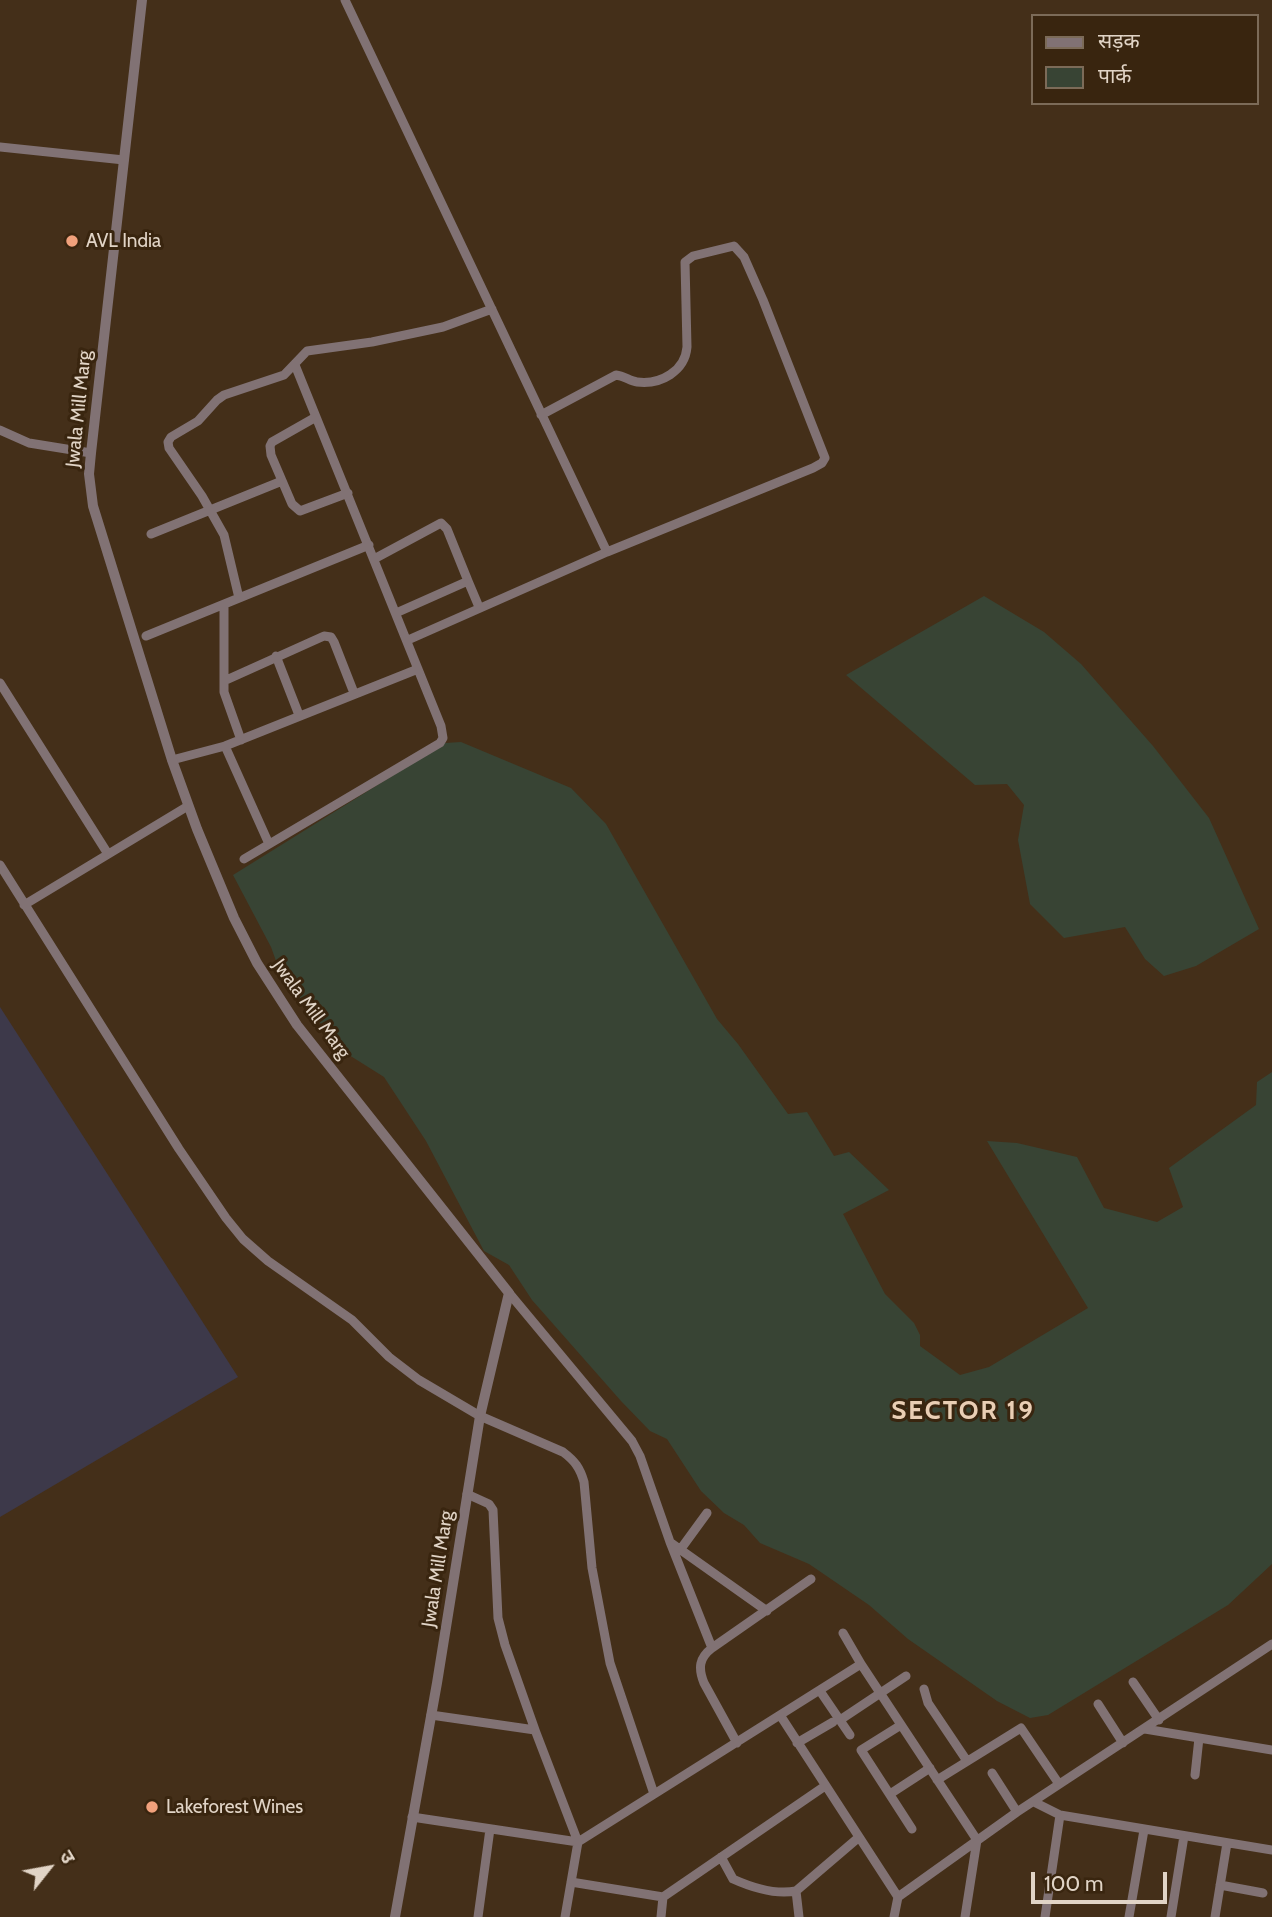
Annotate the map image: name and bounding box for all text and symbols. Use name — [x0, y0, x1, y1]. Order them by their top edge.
legend — [1030, 14, 1258, 105]
text: सड़क — [1098, 28, 1140, 53]
text: पार्क — [1098, 63, 1132, 88]
place label: AVL India — [86, 230, 161, 252]
marker: AVL India — [64, 233, 80, 249]
street label: Jwala Mill Marg — [62, 349, 96, 469]
street label: Jwala Mill Marg — [267, 955, 355, 1063]
district label: SECTOR 19 — [892, 1395, 1034, 1427]
street label: Jwala Mill Marg — [418, 1509, 458, 1629]
place label: Lakeforest Wines — [166, 1796, 303, 1818]
marker: Lakeforest Wines — [144, 1799, 160, 1815]
north arrow — [14, 1833, 84, 1903]
text: उ — [55, 1846, 80, 1868]
scale bar — [1034, 1857, 1170, 1901]
text: 100 m — [1044, 1871, 1103, 1896]

